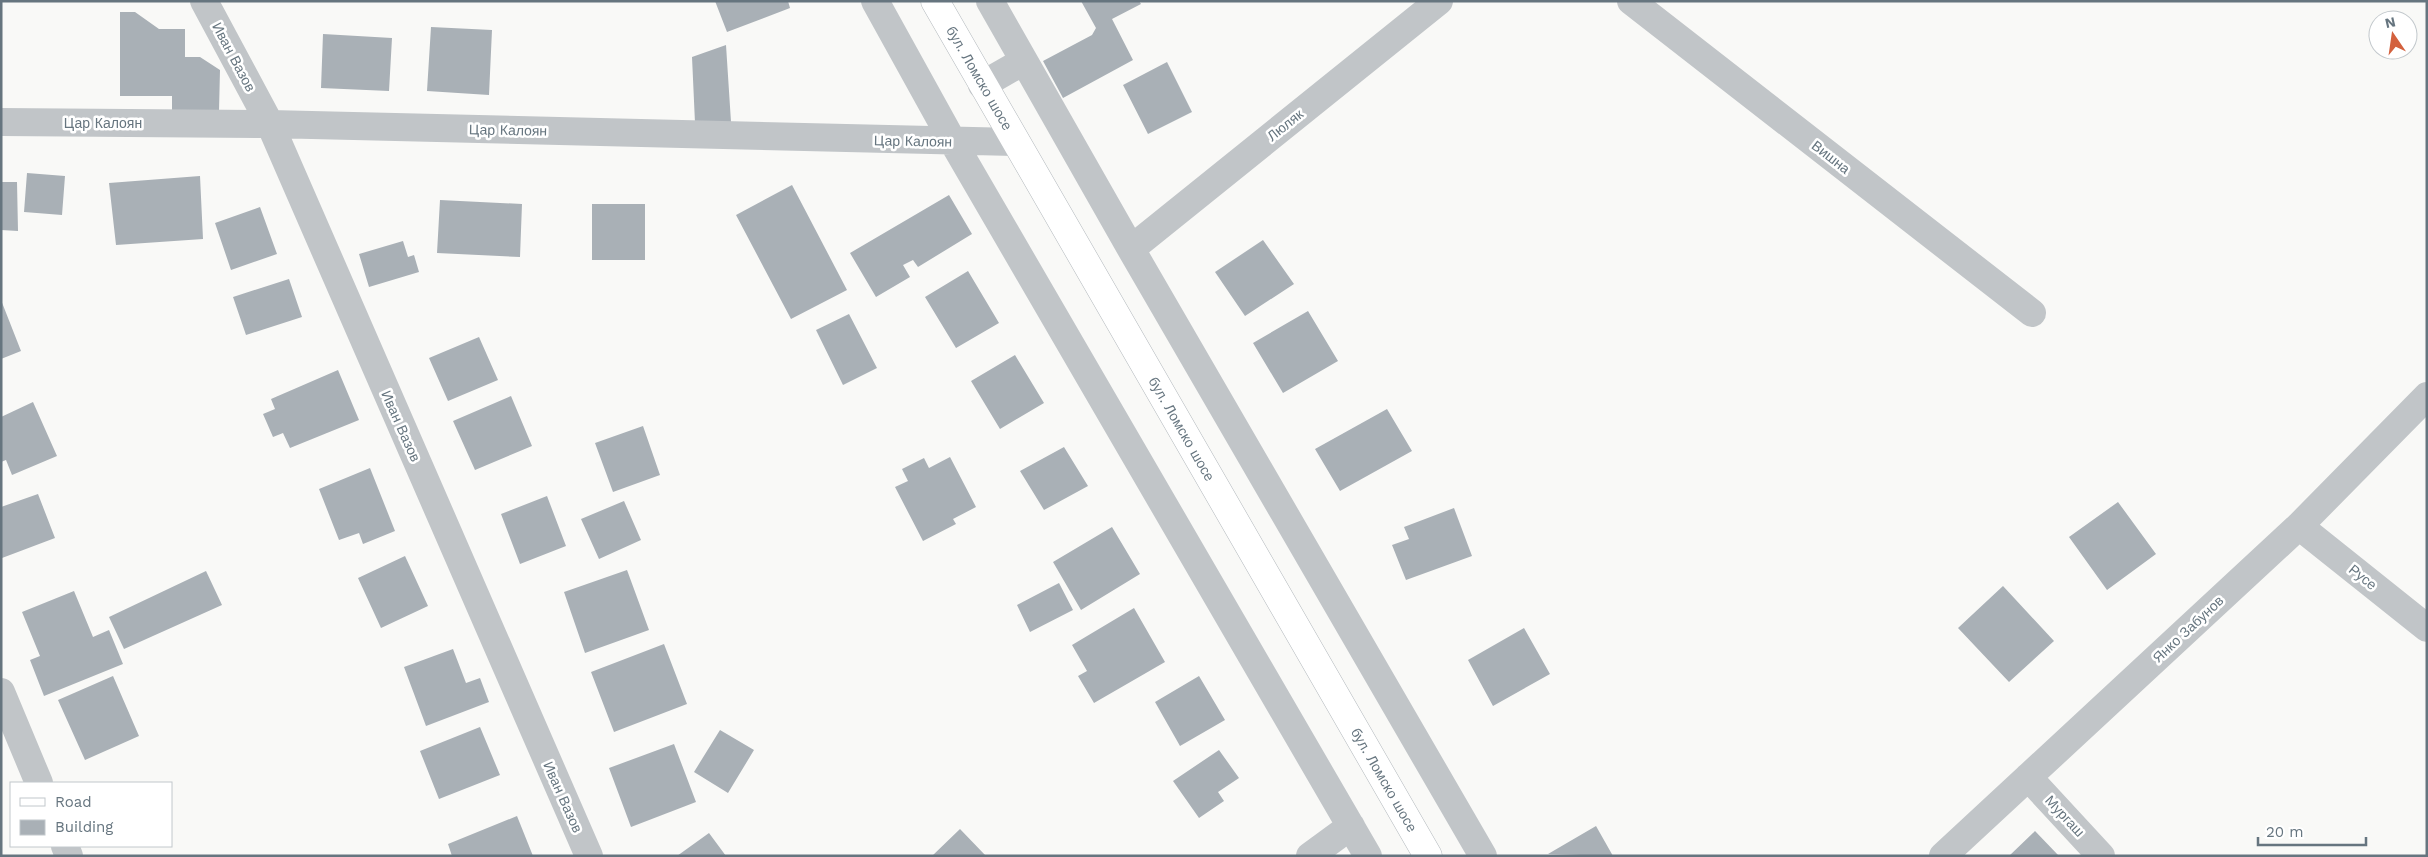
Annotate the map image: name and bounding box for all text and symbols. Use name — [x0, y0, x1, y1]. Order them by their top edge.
north arrow — [2368, 10, 2418, 60]
text: N — [2383, 13, 2397, 31]
street label: Иван Вазов — [209, 20, 259, 94]
street label: бул. Ломско шосе — [943, 23, 1016, 133]
street label: Люляк — [1264, 105, 1307, 144]
street label: Цар Калоян — [64, 115, 142, 131]
street label: Цар Калоян — [469, 121, 547, 139]
street label: Цар Калоян — [874, 132, 952, 150]
street label: Вишна — [1809, 137, 1853, 177]
street label: бул. Ломско шосе — [1146, 374, 1218, 484]
street label: Иван Вазов — [378, 388, 424, 464]
street label: Русе — [2346, 561, 2380, 593]
street label: Янко Забунов — [2149, 592, 2227, 666]
street label: бул. Ломско шосе — [1348, 725, 1420, 835]
street label: Иван Вазов — [540, 759, 586, 835]
legend — [10, 782, 172, 847]
street label: Мургаш — [2042, 792, 2088, 840]
text: Road — [55, 793, 92, 811]
scale bar — [2258, 814, 2366, 846]
text: Building — [55, 818, 113, 836]
text: 20 m — [2266, 823, 2304, 841]

